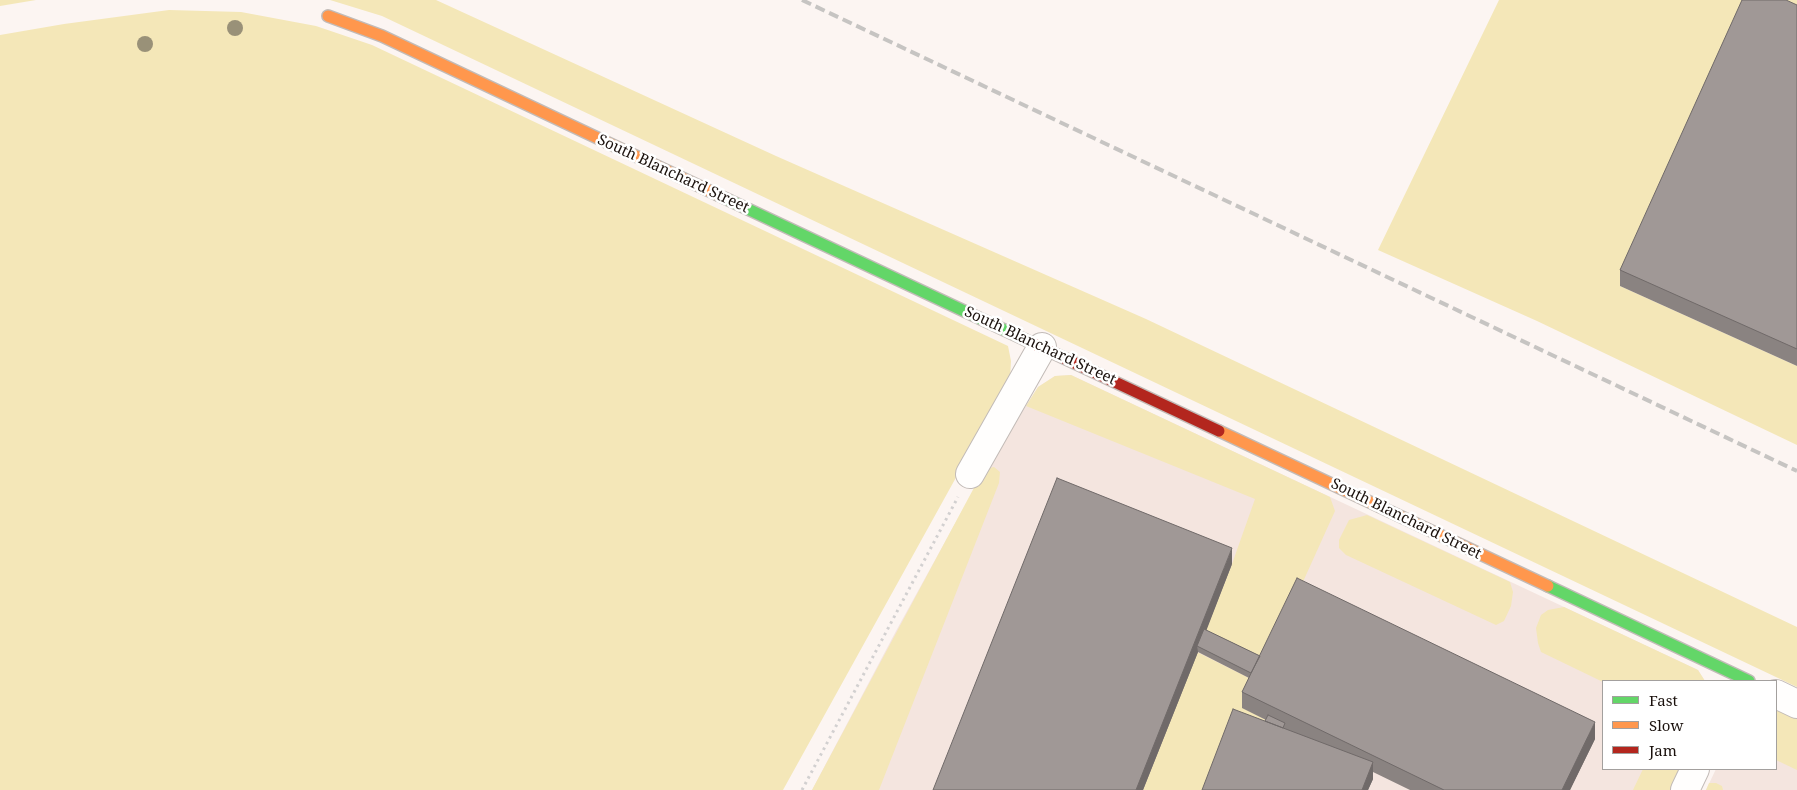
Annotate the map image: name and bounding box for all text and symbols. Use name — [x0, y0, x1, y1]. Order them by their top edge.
street label: South Blanchard Street — [594, 131, 752, 217]
street label: South Blanchard Street — [961, 303, 1119, 389]
street label: South Blanchard Street — [1328, 475, 1484, 563]
legend — [1602, 680, 1777, 770]
text: Fast — [1649, 690, 1678, 710]
text: Slow — [1649, 715, 1683, 735]
text: Jam — [1649, 740, 1677, 760]

